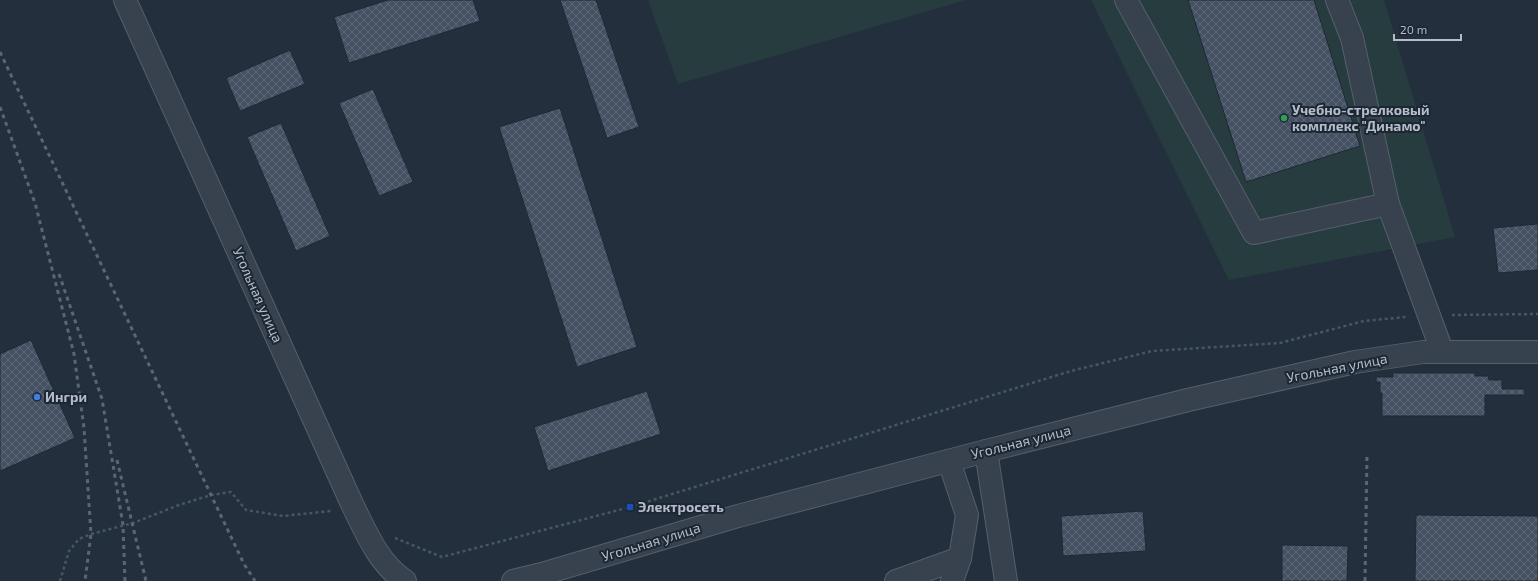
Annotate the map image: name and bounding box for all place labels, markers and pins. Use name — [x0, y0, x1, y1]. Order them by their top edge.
place label: Учебно-стрелковый комплекс "Динамо" — [1292, 101, 1429, 134]
marker: Учебно-стрелковый комплекс "Динамо" — [1279, 113, 1289, 123]
place label: Ингри — [45, 388, 87, 405]
marker: Ингри — [32, 392, 42, 402]
place label: Электросеть — [638, 498, 724, 515]
marker: Электросеть — [625, 502, 635, 512]

